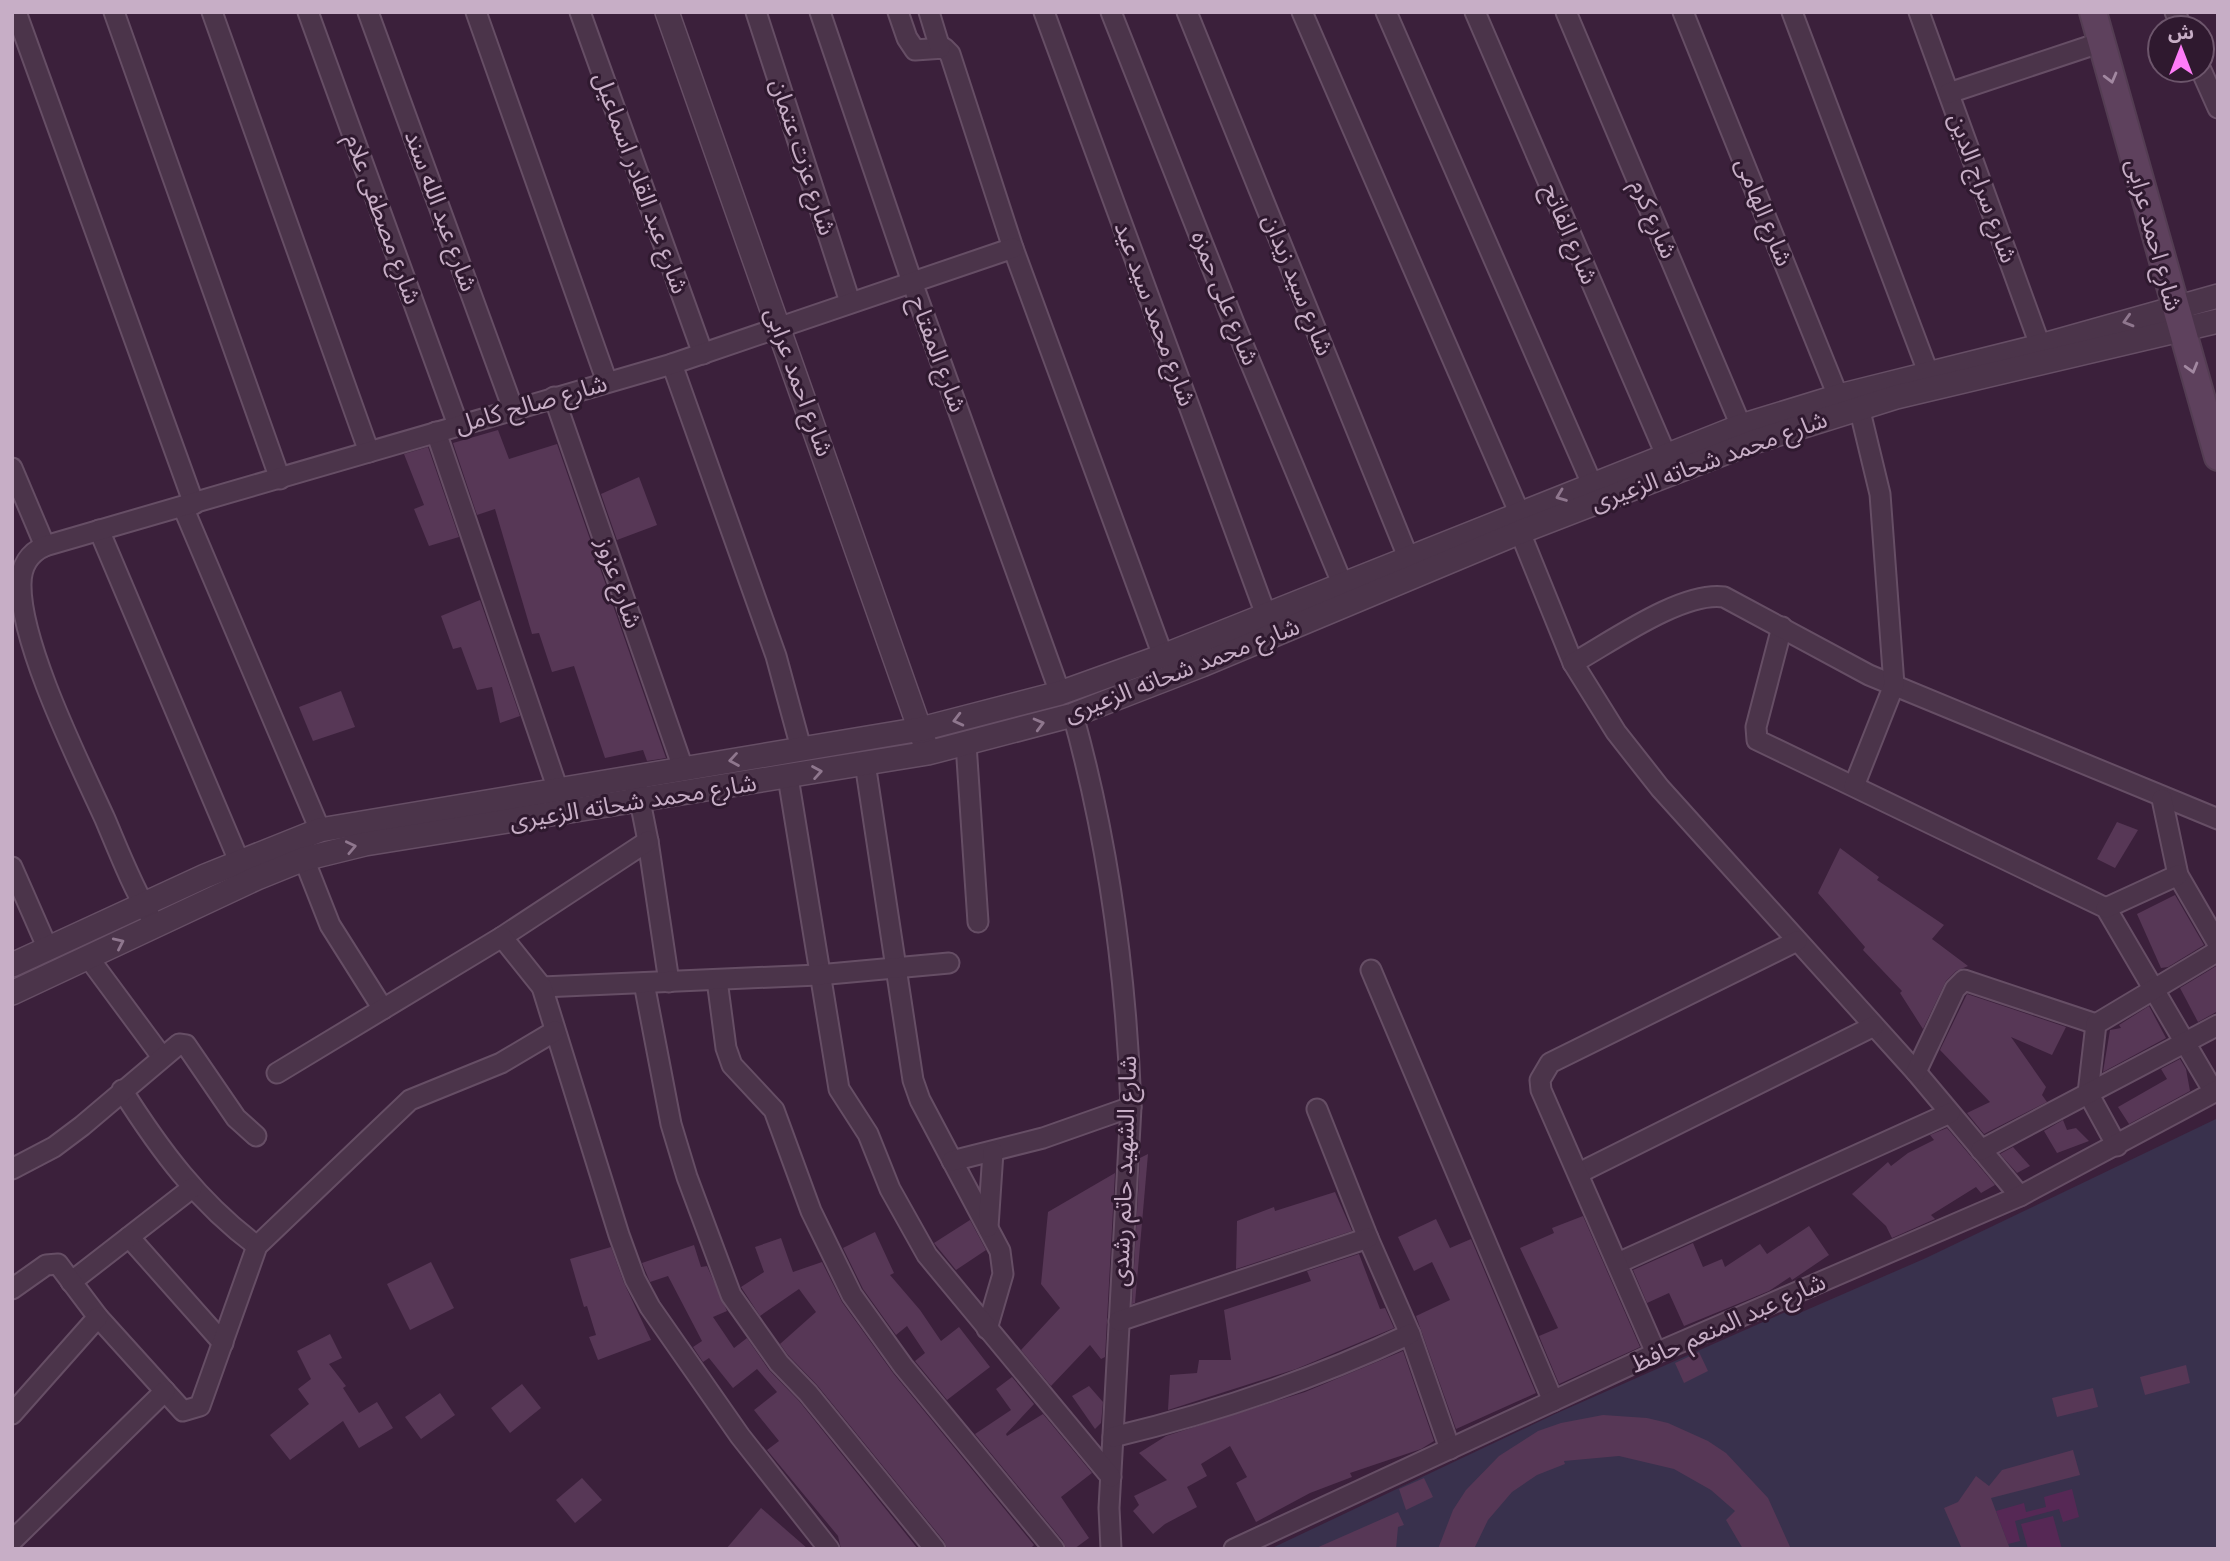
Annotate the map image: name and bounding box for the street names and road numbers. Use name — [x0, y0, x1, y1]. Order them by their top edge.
street label: شارع عبد القادر اسماعيل — [585, 67, 698, 299]
street label: شارع عزت عتمان — [762, 74, 845, 240]
street label: شارع سراج الدين — [1940, 108, 2027, 268]
street label: شارع عبد الله سند — [396, 125, 487, 296]
street label: شارع مصطفى علام — [335, 129, 431, 309]
street label: شارع الهامى — [1727, 152, 1802, 271]
street label: شارع احمد عرابى — [2117, 155, 2192, 315]
street label: شارع كرم — [1621, 174, 1687, 264]
street label: شارع الفاتح — [1534, 178, 1607, 290]
street label: شارع سيد زيدان — [1254, 209, 1343, 361]
street label: شارع محمد سيد عيد — [1106, 217, 1205, 411]
street label: شارع على حمزه — [1183, 225, 1268, 370]
street label: شارع المفتاح — [901, 291, 976, 417]
street label: شارع احمد عرابى — [756, 302, 843, 461]
street label: شارع صالح كامل — [451, 365, 611, 442]
street label: شارع محمد شحاته الزعيرى — [1586, 401, 1832, 520]
street label: شارع عزوز — [587, 532, 651, 633]
street label: شارع محمد شحاته الزعيرى — [1059, 608, 1305, 731]
street label: شارع محمد شحاته الزعيرى — [507, 765, 759, 838]
street label: شارع الشهيد حاتم رشدى — [1102, 1055, 1145, 1287]
street label: شارع عبد المنعم حافظ — [1625, 1264, 1831, 1381]

